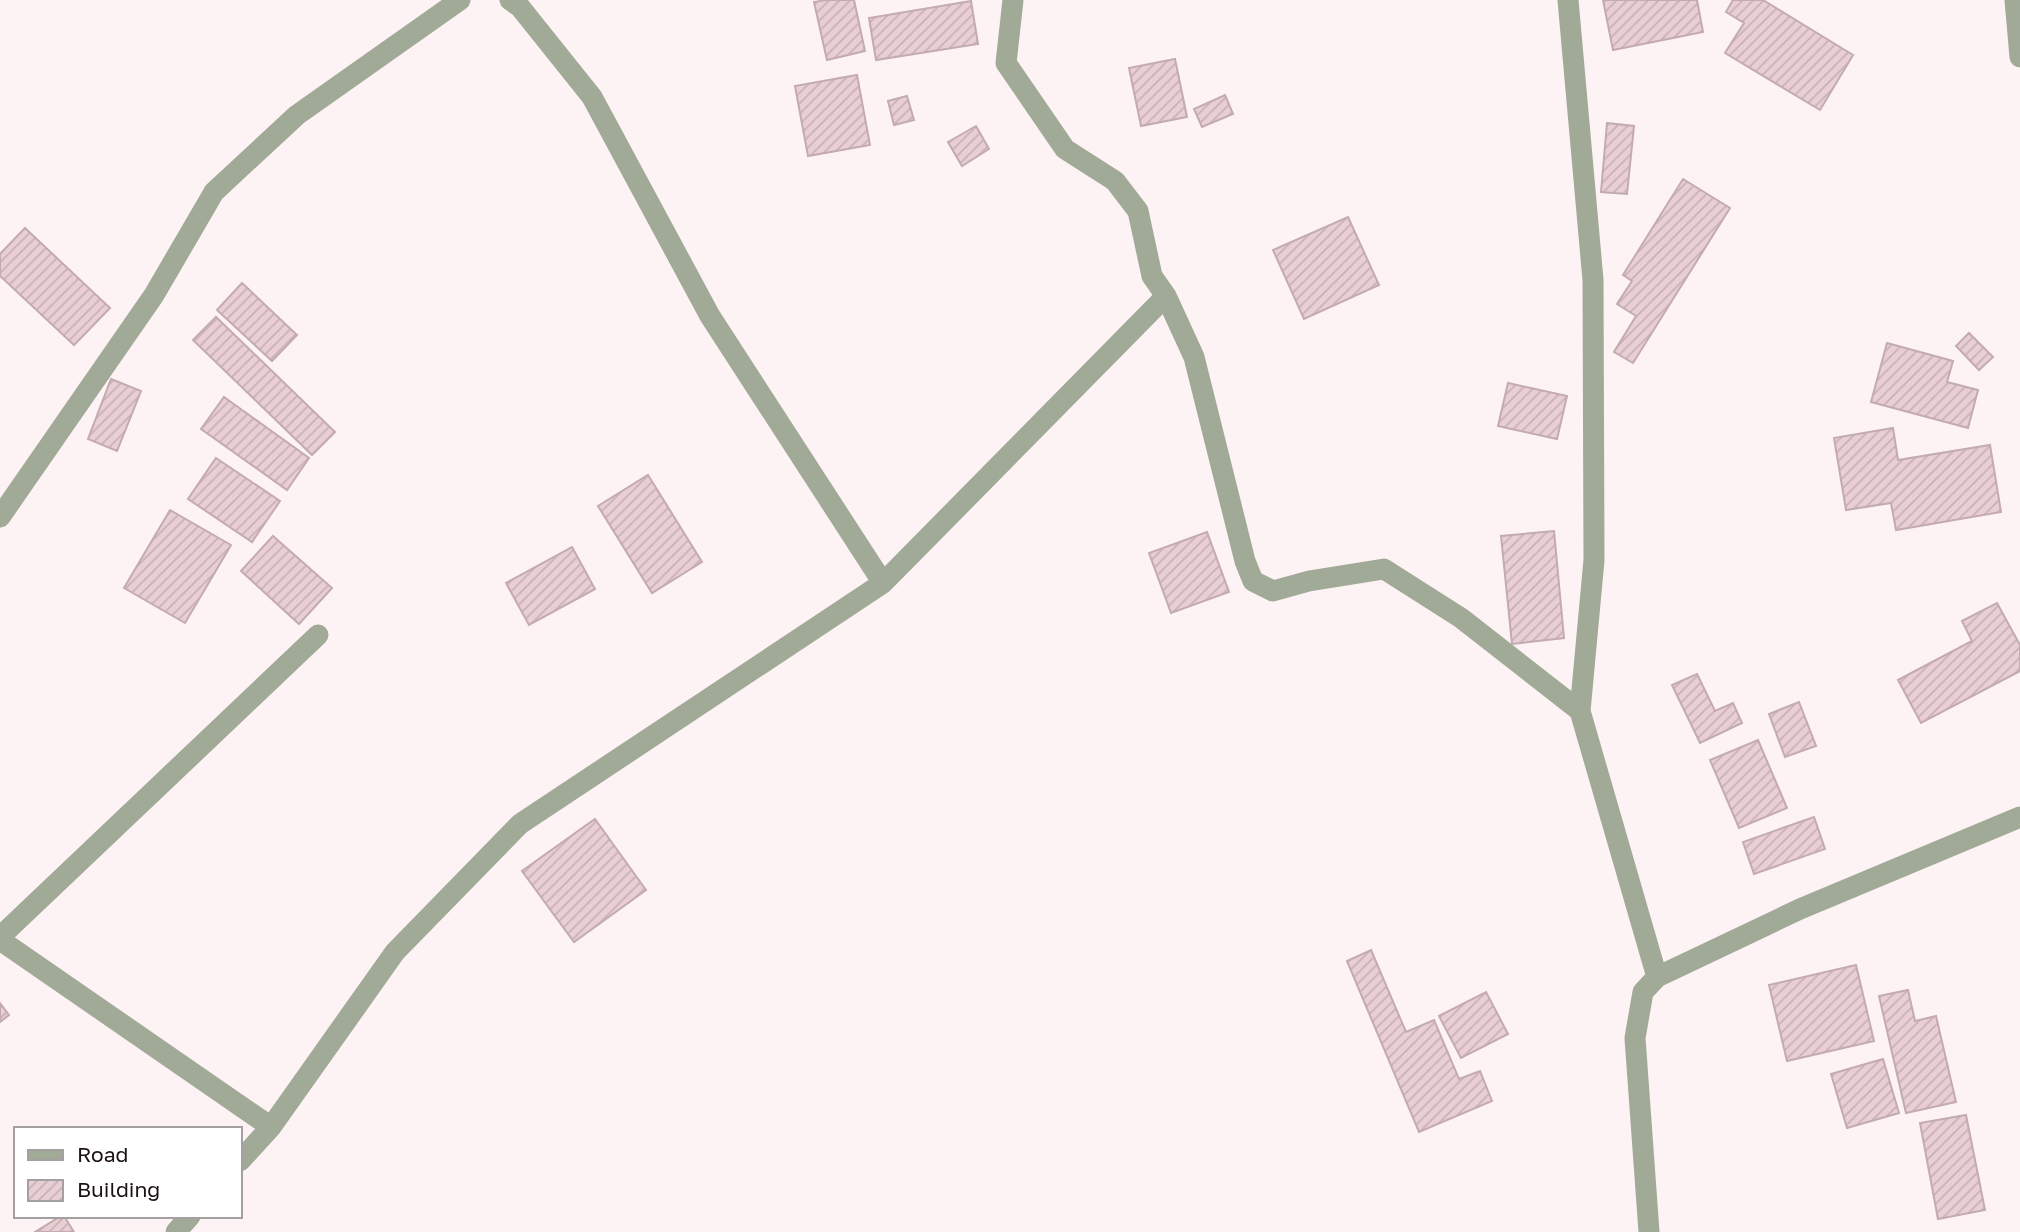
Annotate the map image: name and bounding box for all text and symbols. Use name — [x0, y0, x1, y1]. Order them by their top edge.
legend — [14, 1127, 242, 1218]
text: Road — [77, 1141, 128, 1167]
text: Building — [77, 1176, 160, 1202]

